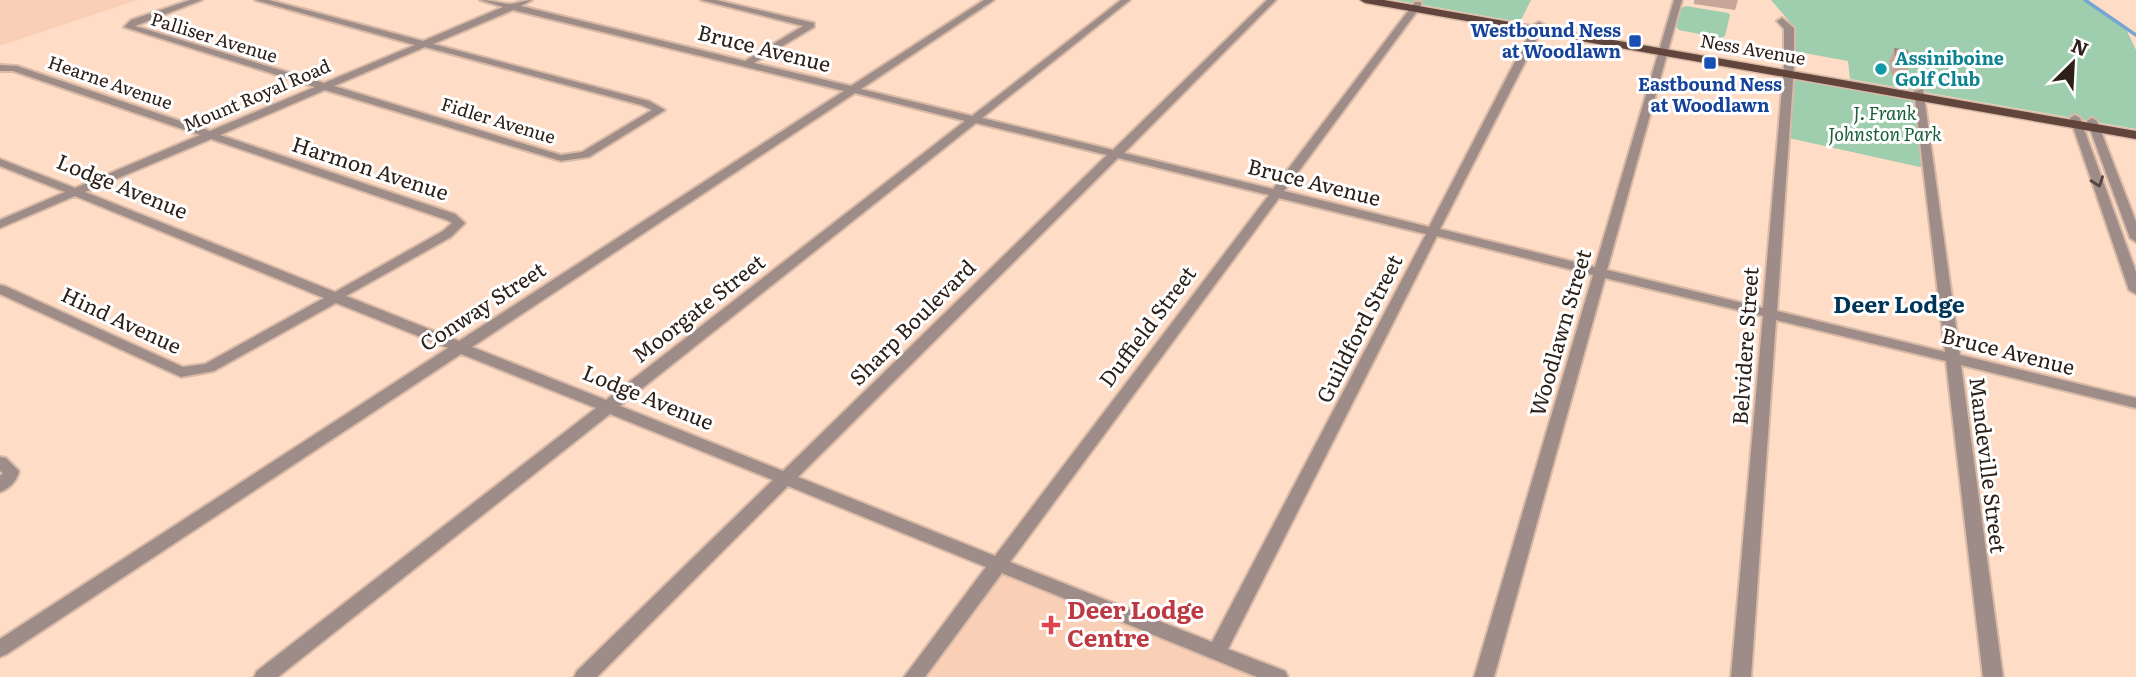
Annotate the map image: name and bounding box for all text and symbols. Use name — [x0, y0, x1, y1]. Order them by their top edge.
street label: Palliser Avenue — [148, 4, 281, 69]
street label: Bruce Avenue — [695, 15, 835, 78]
place label: Westbound Ness at Woodlawn — [1471, 16, 1621, 64]
street label: Ness Avenue — [1699, 26, 1808, 71]
north arrow — [2038, 28, 2108, 98]
text: N — [2067, 31, 2093, 63]
marker: Westbound Ness at Woodlawn — [1627, 33, 1643, 49]
place label: Assiniboine Golf Club — [1895, 44, 2004, 92]
street label: Hearne Avenue — [45, 48, 176, 116]
street label: Mount Royal Road — [179, 51, 334, 138]
marker: Eastbound Ness at Woodlawn — [1702, 55, 1718, 71]
marker: Assiniboine Golf Club — [1873, 61, 1889, 77]
place label: Eastbound Ness at Woodlawn — [1638, 70, 1782, 118]
street label: Fidler Avenue — [438, 89, 559, 150]
park label: J. Frank Johnston Park — [1828, 99, 1942, 147]
street label: Harmon Avenue — [289, 127, 453, 207]
street label: Lodge Avenue — [53, 144, 193, 225]
street label: Bruce Avenue — [1245, 149, 1385, 212]
one-way arrow — [2090, 176, 2104, 188]
street label: Moorgate Street — [625, 245, 771, 369]
street label: Woodlawn Street — [1520, 245, 1597, 419]
street label: Guildford Street — [1307, 248, 1409, 407]
street label: Sharp Boulevard — [841, 251, 981, 391]
street label: Conway Street — [413, 252, 551, 357]
street label: Duffield Street — [1090, 258, 1202, 393]
street label: Belvidere Street — [1723, 265, 1765, 426]
street label: Hind Avenue — [57, 277, 187, 360]
district label: Deer Lodge — [1833, 286, 1965, 320]
street label: Bruce Avenue — [1939, 318, 2079, 381]
street label: Lodge Avenue — [579, 355, 719, 436]
street label: Mandeville Street — [1963, 375, 2016, 555]
place label: Deer Lodge Centre — [1067, 591, 1204, 654]
marker: Deer Lodge Centre — [1041, 615, 1061, 635]

